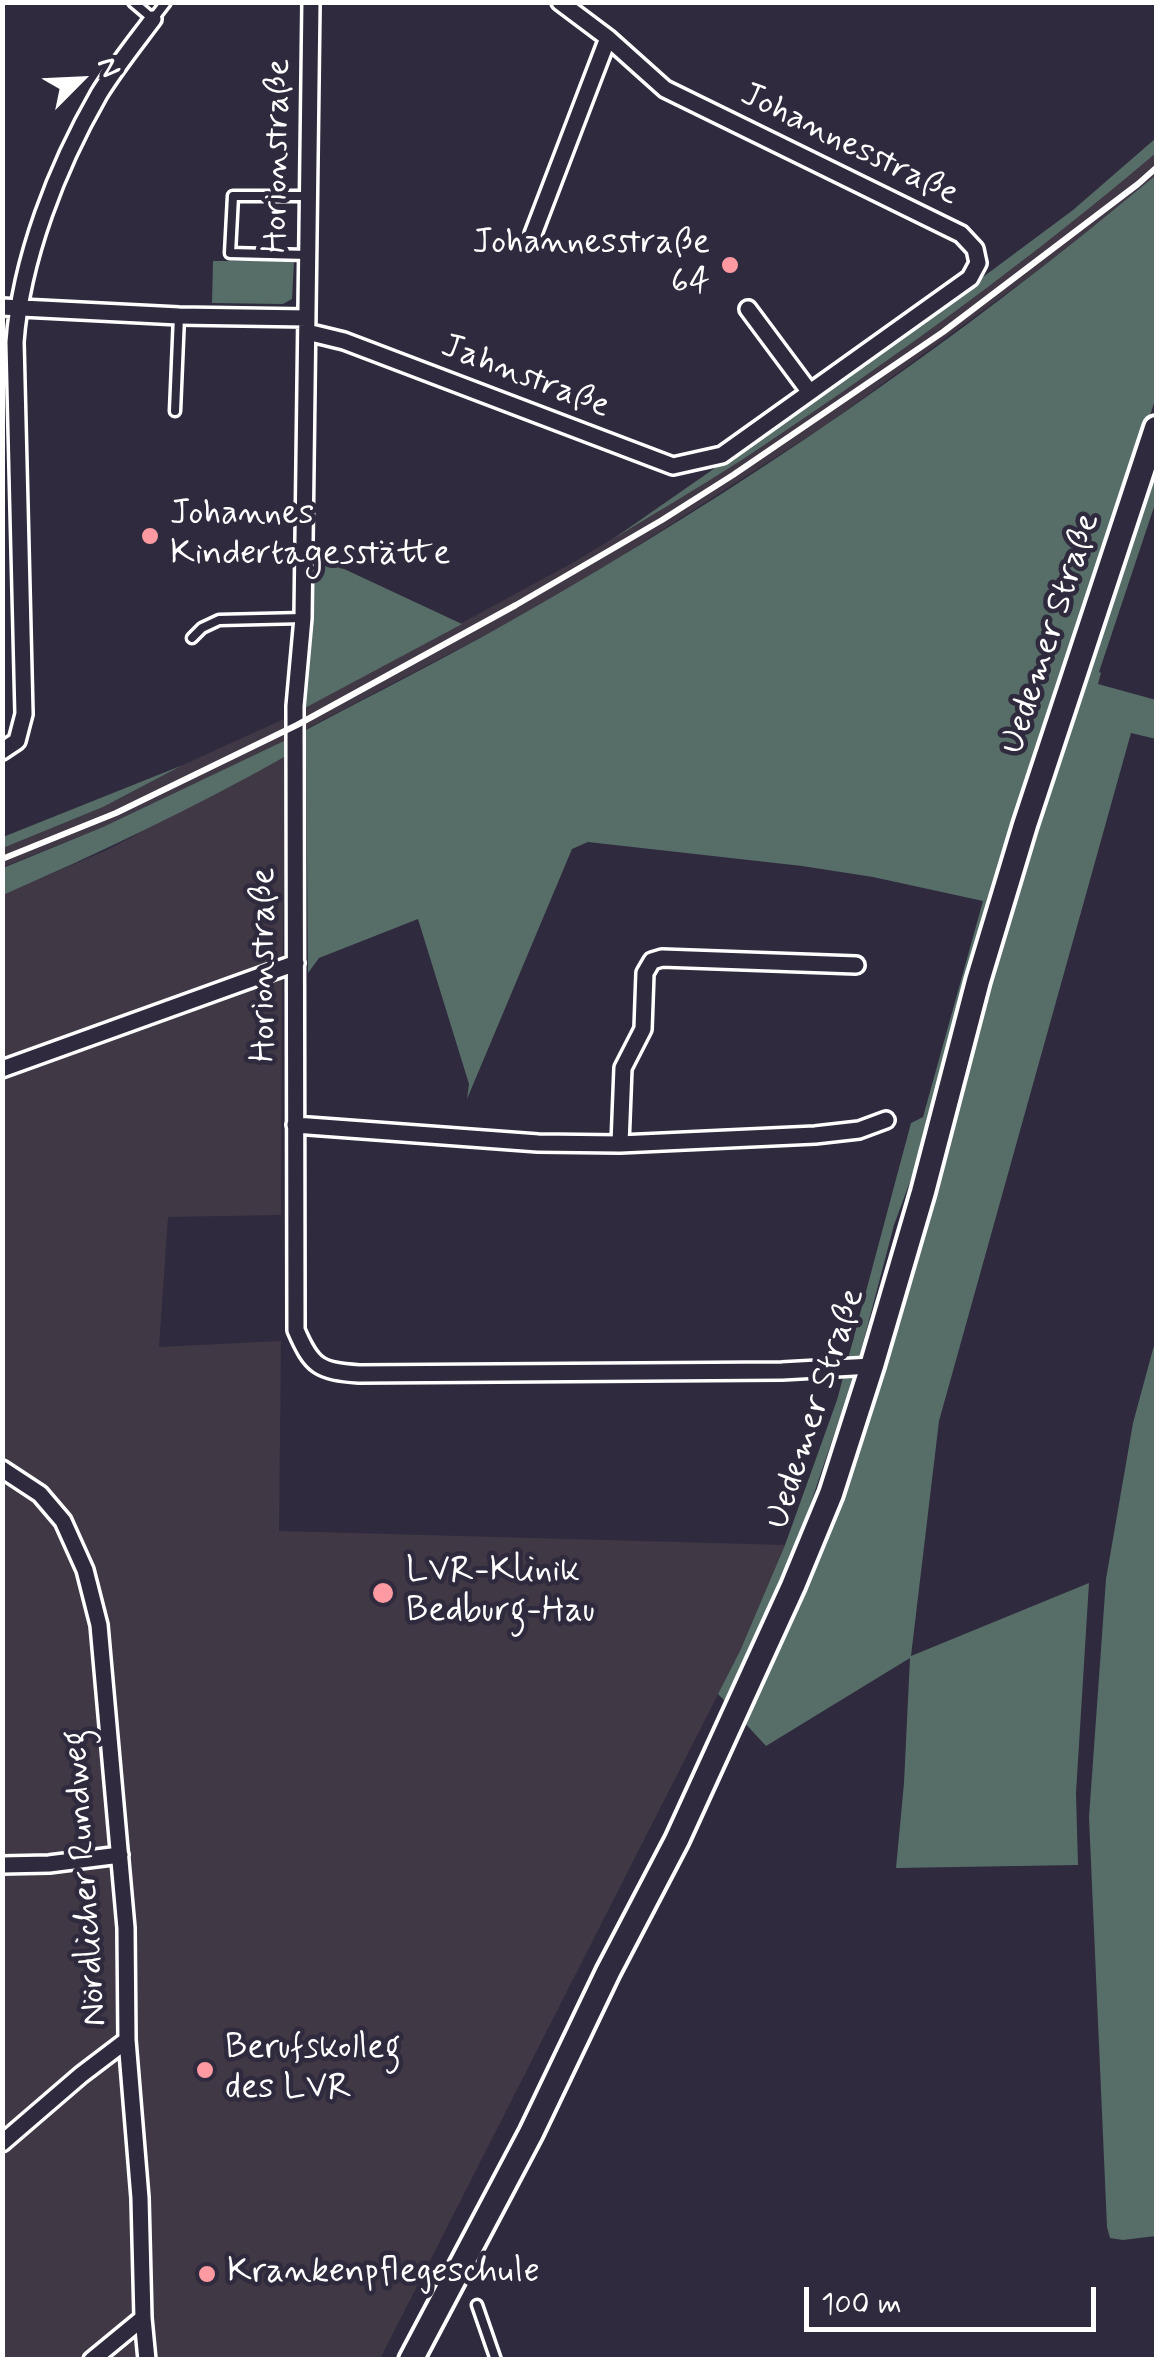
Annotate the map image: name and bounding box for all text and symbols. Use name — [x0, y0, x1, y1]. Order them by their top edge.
north arrow — [30, 30, 130, 130]
text: N — [87, 52, 129, 84]
street label: Horionstraße — [256, 58, 302, 254]
street label: Johannesstraße — [733, 75, 965, 217]
place label: Johannesstraße 64 — [473, 224, 710, 306]
marker: Johannesstraße 64 — [719, 254, 741, 276]
street label: Jahnstraße — [435, 327, 615, 429]
place label: Johannes Kindertagesstätte — [170, 495, 450, 577]
street label: Uedemer Straße — [993, 508, 1111, 760]
marker: Johannes Kindertagesstätte — [139, 525, 161, 547]
street label: Horionstraße — [245, 868, 287, 1062]
street label: Uedemer Straße — [758, 1283, 876, 1535]
place label: LVR-Klinik Bedburg-Hau — [406, 1552, 595, 1634]
marker: LVR-Klinik Bedburg-Hau — [370, 1580, 396, 1606]
street label: Nördlicher Rundweg — [56, 1728, 118, 2028]
place label: Berufskolleg des LVR — [225, 2029, 401, 2111]
marker: Berufskolleg des LVR — [194, 2059, 216, 2081]
place label: Krankenpflegeschule — [227, 2253, 540, 2295]
marker: Krankenpflegeschule — [196, 2263, 218, 2285]
scale bar — [809, 2267, 1102, 2329]
text: 100 m — [821, 2285, 902, 2324]

